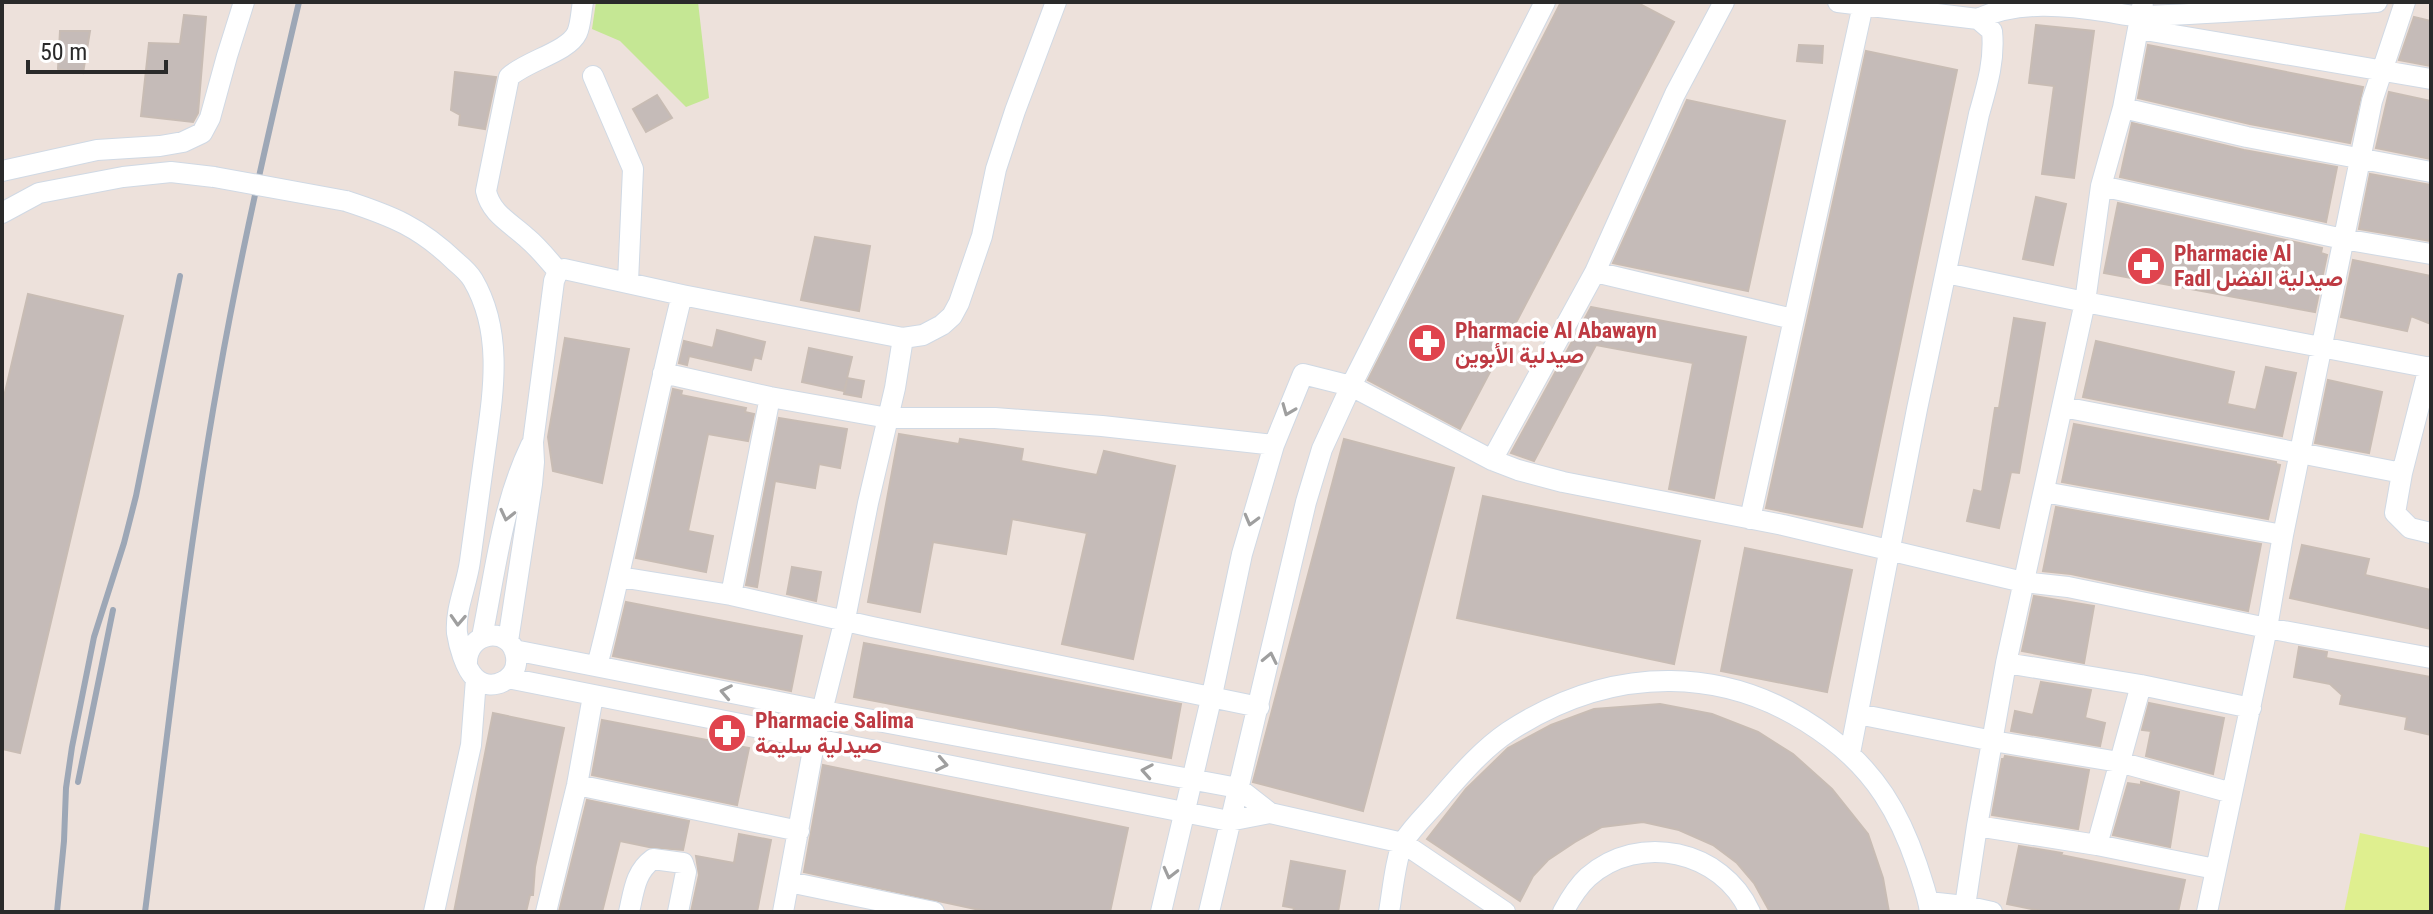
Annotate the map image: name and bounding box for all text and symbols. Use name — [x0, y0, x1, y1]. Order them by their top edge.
scale bar — [28, 24, 166, 74]
text: 50 m — [40, 38, 87, 66]
place label: Pharmacie Al Fadl صيدلية الفضل — [2174, 241, 2343, 291]
pharmacy icon: Pharmacie Al Fadl صيدلية الفضل — [2125, 245, 2167, 287]
place label: Pharmacie Al Abawayn صيدلية الأبوين — [1455, 318, 1657, 369]
pharmacy icon: Pharmacie Al Abawayn صيدلية الأبوين — [1406, 322, 1448, 364]
one-way arrow — [1282, 402, 1298, 416]
one-way arrow — [499, 508, 516, 521]
one-way arrow — [1244, 512, 1260, 526]
one-way arrow — [450, 614, 467, 626]
one-way arrow — [1261, 651, 1278, 665]
one-way arrow — [720, 684, 733, 701]
place label: Pharmacie Salima صيدلية سليمة — [755, 708, 914, 758]
pharmacy icon: Pharmacie Salima صيدلية سليمة — [706, 712, 748, 754]
one-way arrow — [935, 755, 949, 772]
one-way arrow — [1140, 763, 1154, 780]
one-way arrow — [1163, 866, 1180, 879]

